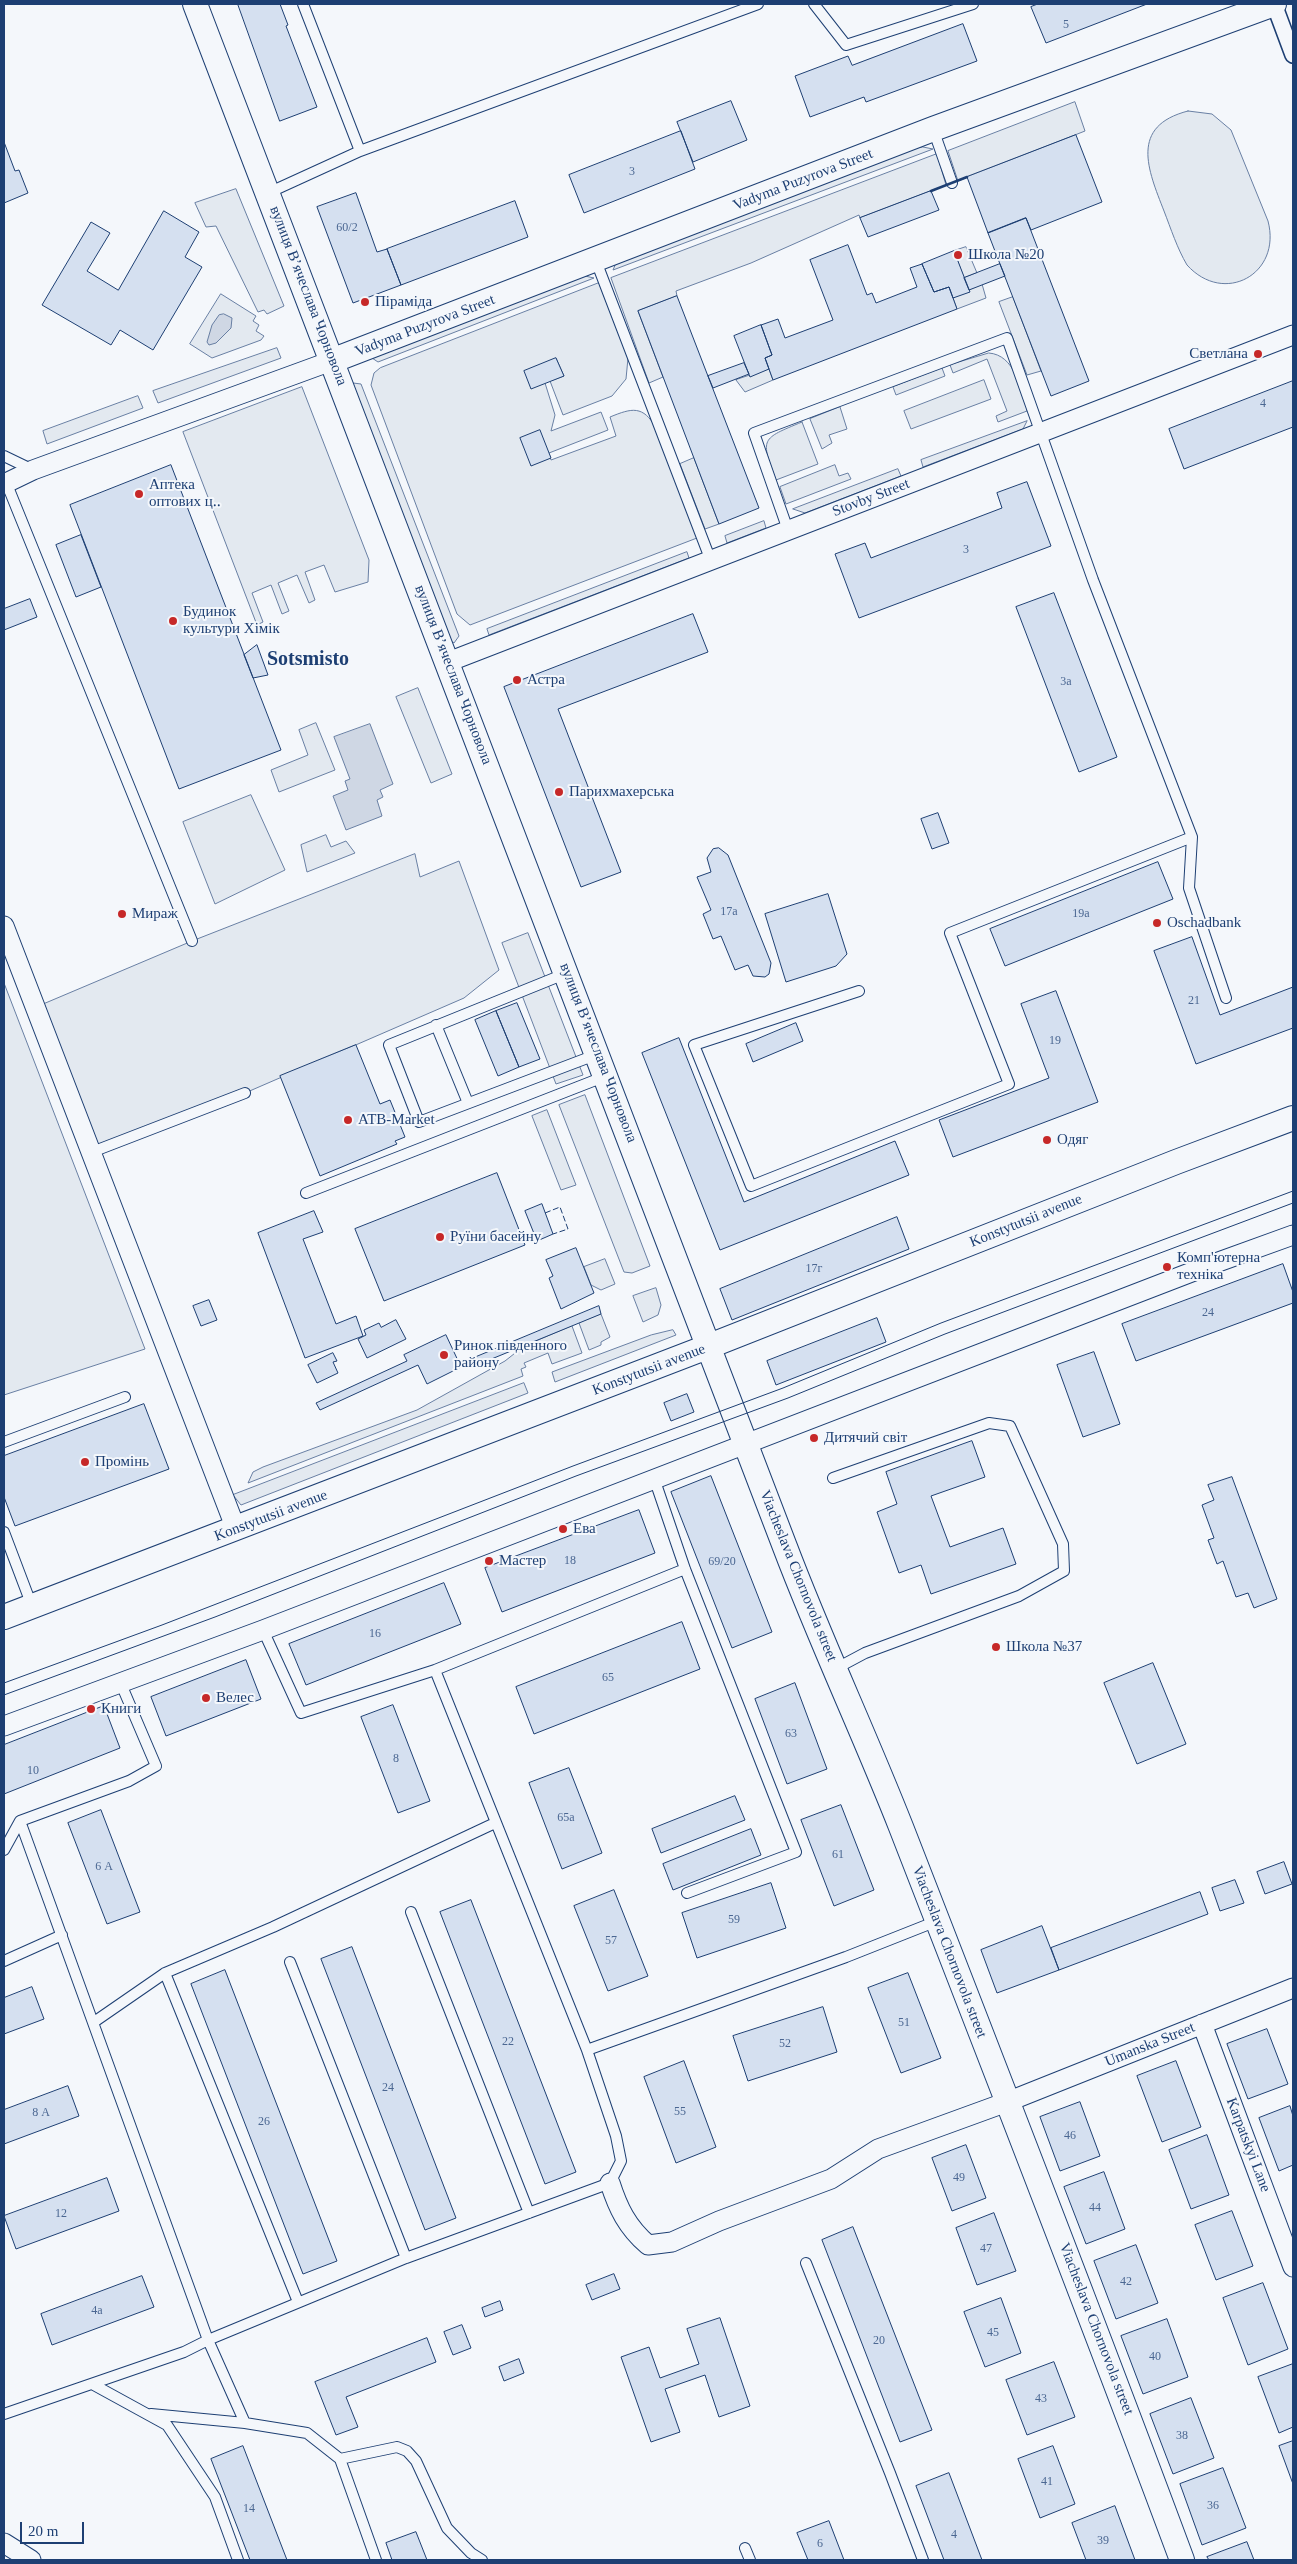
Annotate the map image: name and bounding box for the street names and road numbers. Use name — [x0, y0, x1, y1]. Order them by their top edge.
street label: Vadyma Puzyrova Street — [731, 145, 875, 215]
street label: вулиця Вʼячеслава Чорновола — [265, 204, 351, 388]
street label: Vadyma Puzyrova Street — [353, 291, 497, 361]
street label: Stovby Street — [830, 475, 912, 521]
street label: вулиця Вʼячеслава Чорновола — [410, 583, 496, 767]
street label: вулиця Вʼячеслава Чорновола — [555, 961, 641, 1145]
street label: Konstytutsii avenue — [967, 1190, 1085, 1252]
street label: Konstytutsii avenue — [590, 1340, 708, 1400]
street label: Konstytutsii avenue — [212, 1486, 330, 1546]
street label: Viacheslava Chornovola street — [755, 1488, 841, 1664]
street label: Viacheslava Chornovola street — [908, 1863, 990, 2041]
street label: Umanska Street — [1102, 2019, 1198, 2071]
street label: Karpatskyi Lane — [1222, 2095, 1274, 2195]
street label: Viacheslava Chornovola street — [1055, 2240, 1137, 2418]

